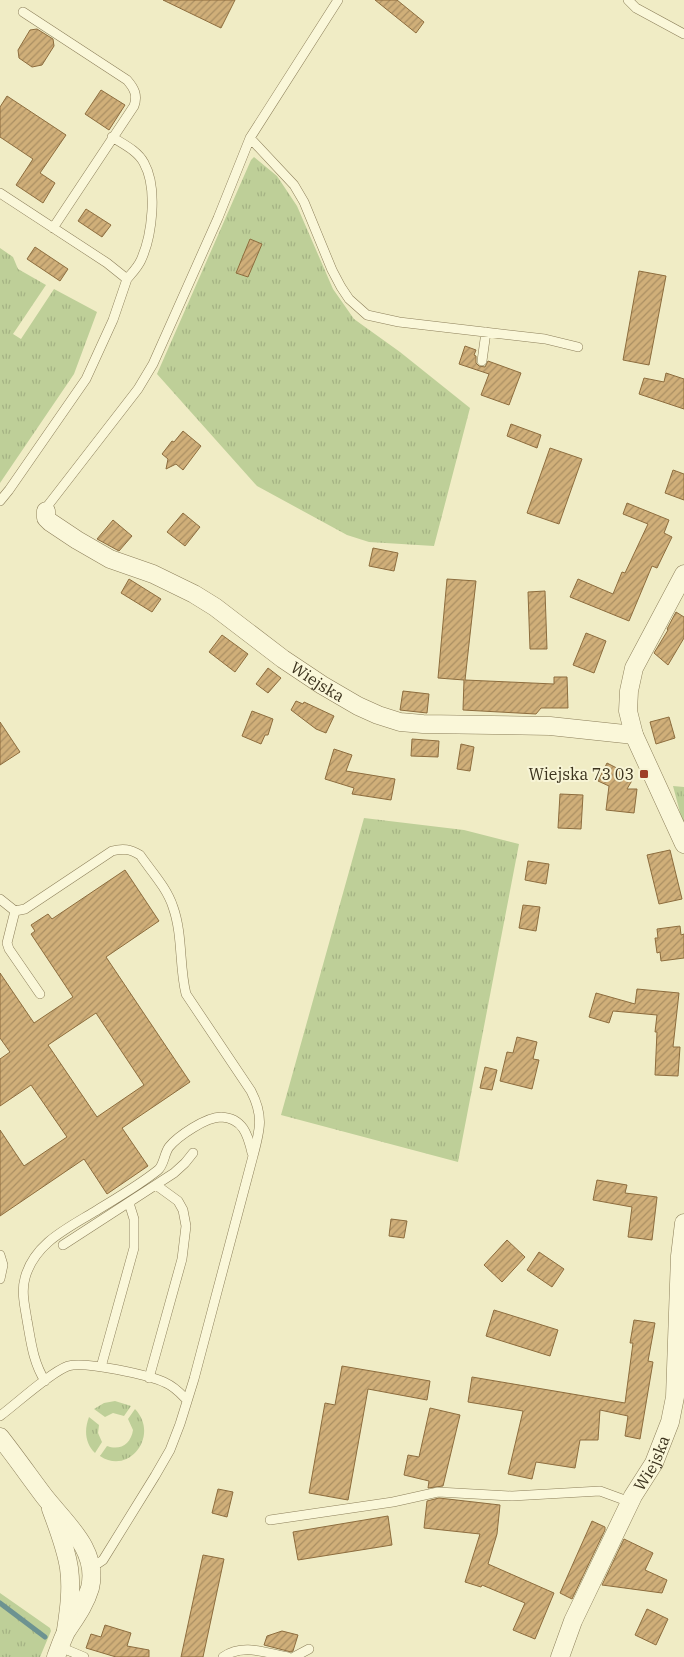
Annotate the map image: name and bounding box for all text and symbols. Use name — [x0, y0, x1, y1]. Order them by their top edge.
street label: Wiejska — [287, 657, 348, 706]
place label: Wiejska 73 03 — [529, 764, 634, 784]
marker: Wiejska 73 03 — [638, 768, 650, 780]
street label: Wiejska — [629, 1432, 674, 1494]

